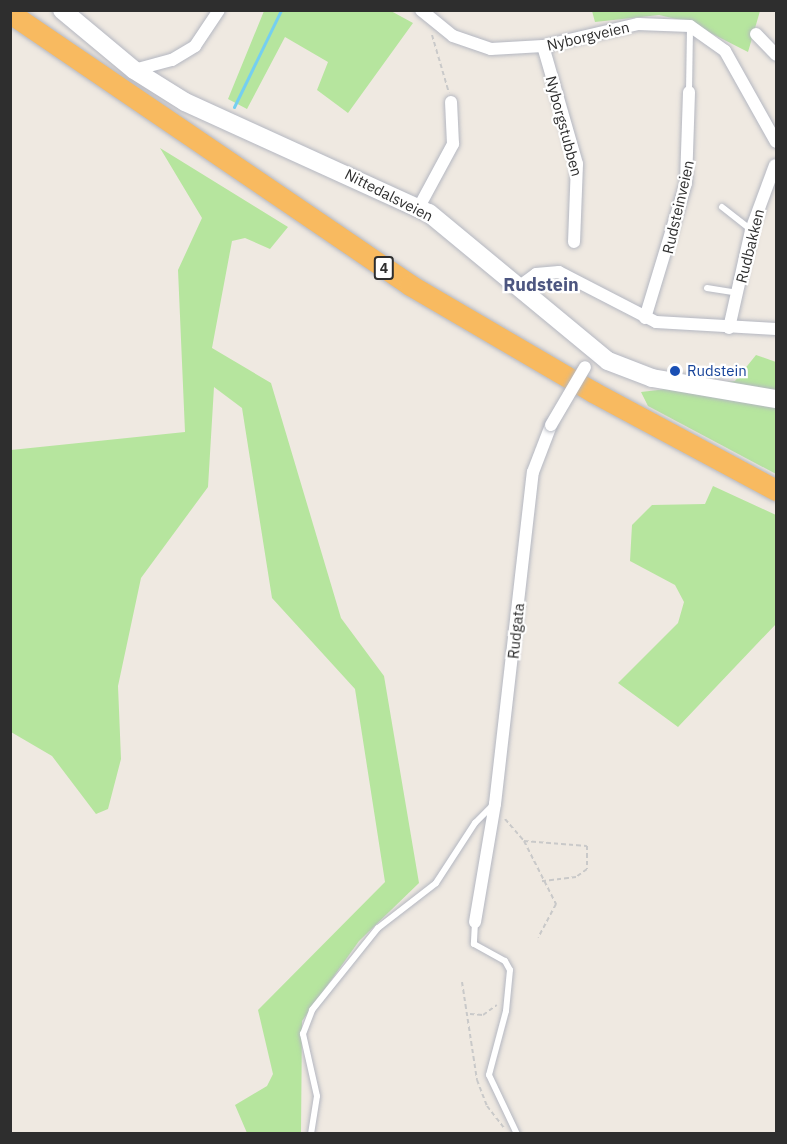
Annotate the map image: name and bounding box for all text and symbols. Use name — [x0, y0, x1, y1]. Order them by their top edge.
street label: Nyborgveien — [545, 18, 631, 54]
street label: Nyborgstubben — [542, 74, 586, 178]
street label: Rudsteinveien — [658, 158, 698, 256]
street label: Nittedalsveien — [342, 165, 436, 225]
street label: Rudbakken — [732, 207, 768, 285]
road number: 4 — [374, 257, 394, 279]
district label: Rudstein — [503, 274, 579, 296]
place label: Rudstein — [687, 362, 747, 380]
marker: Rudstein — [668, 364, 682, 378]
street label: Rudgata — [504, 602, 528, 660]

